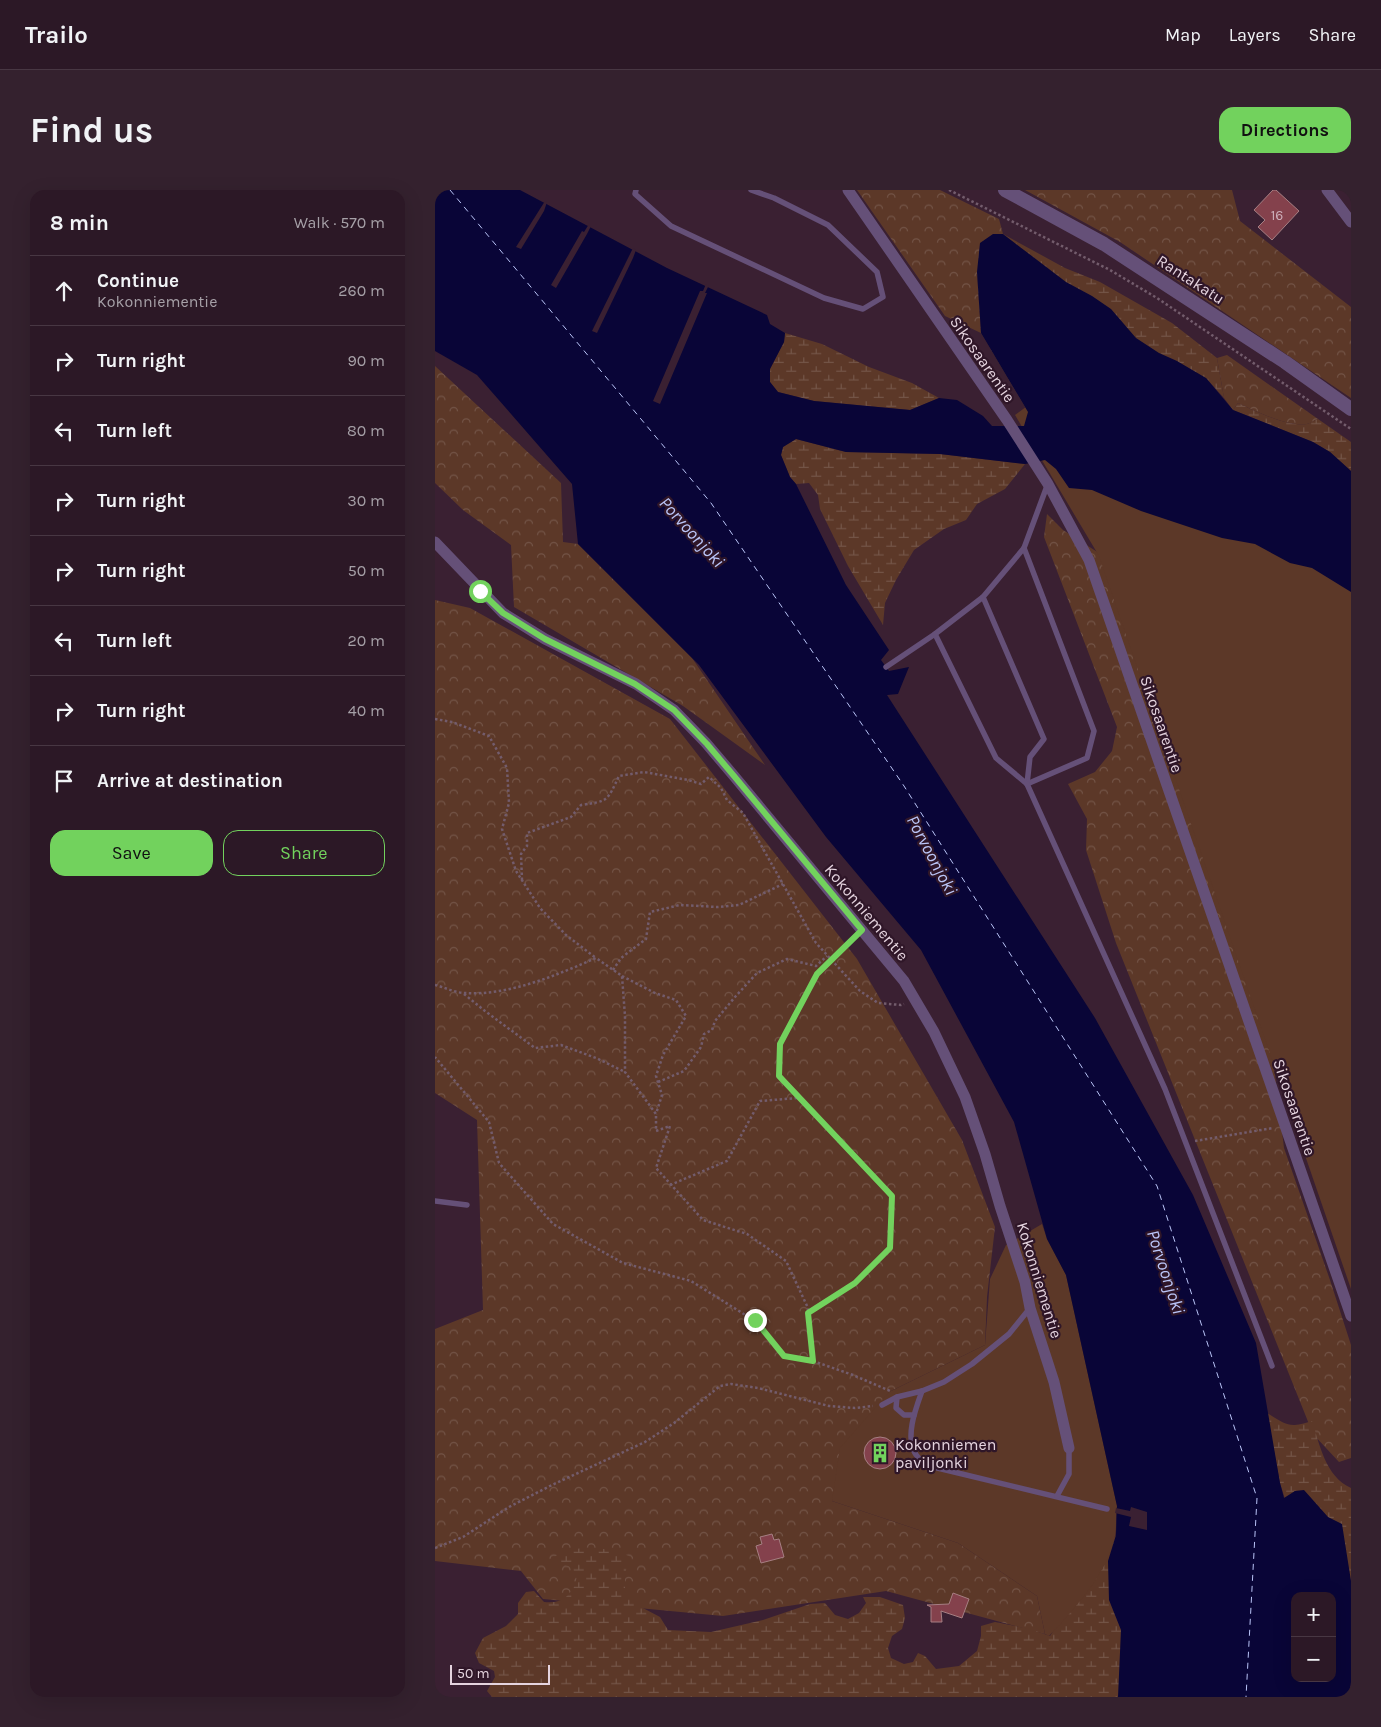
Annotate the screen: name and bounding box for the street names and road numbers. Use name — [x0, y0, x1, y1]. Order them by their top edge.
street label: Rantakatu — [1153, 251, 1228, 308]
street label: Sikosaarentie — [946, 313, 1019, 406]
street label: Sikosaarentie — [1136, 673, 1187, 775]
street label: Kokonniementie — [821, 860, 913, 965]
street label: Sikosaarentie — [1269, 1056, 1320, 1158]
street label: Kokonniementie — [1013, 1220, 1066, 1340]

